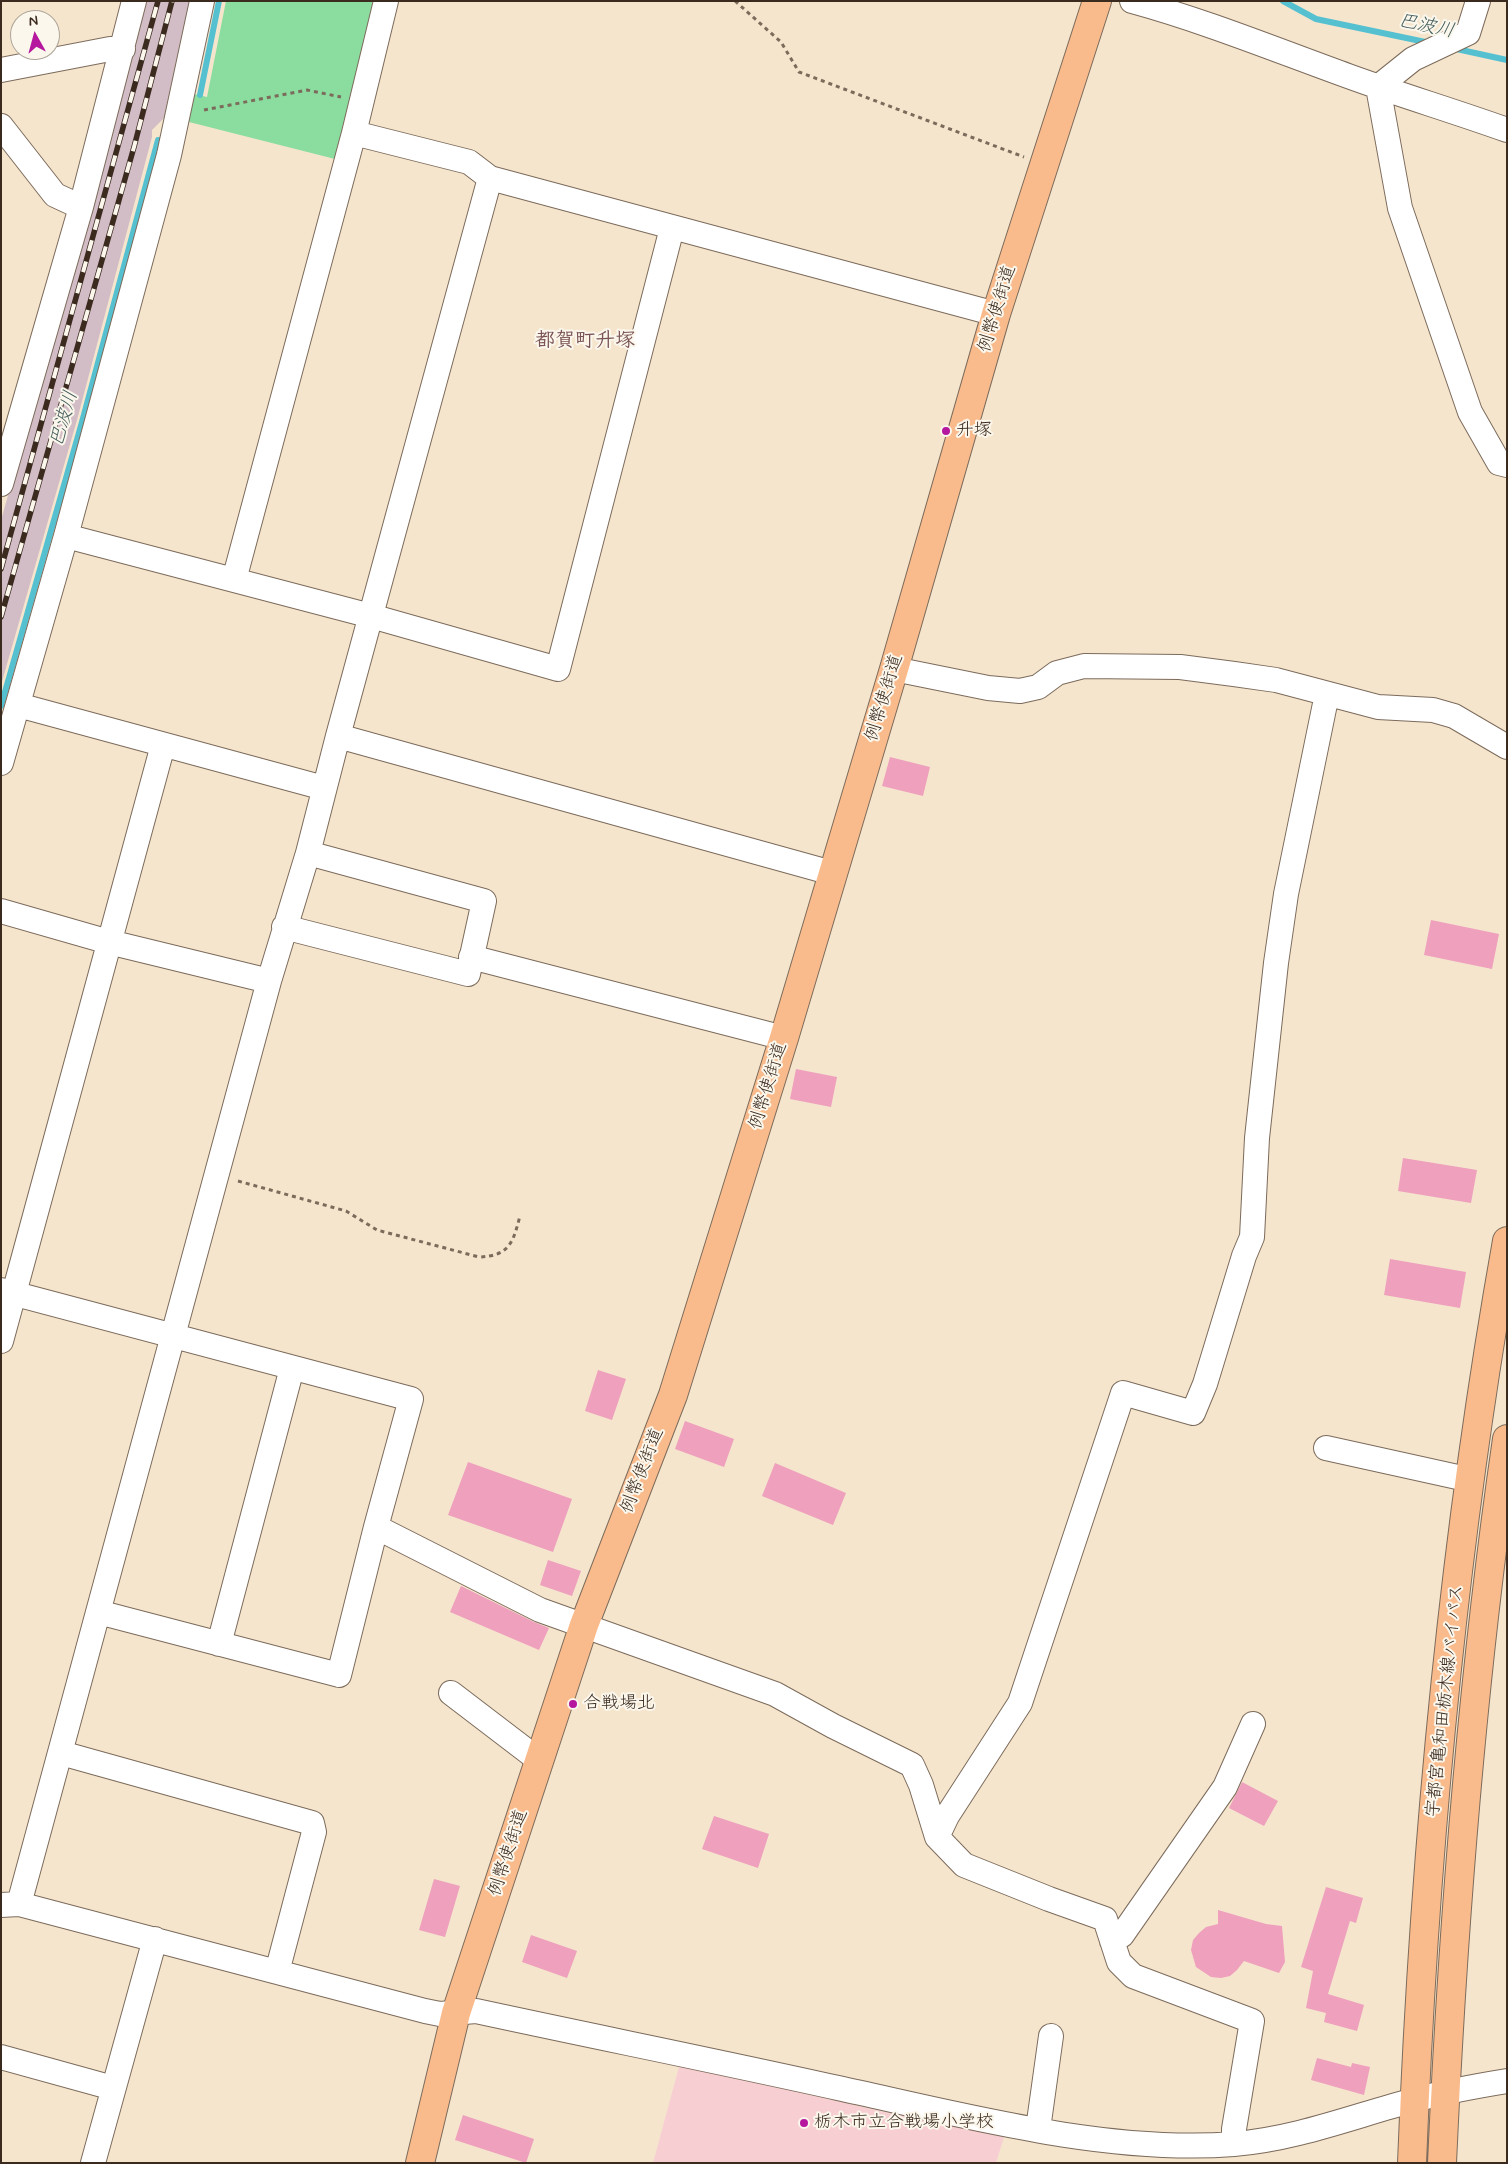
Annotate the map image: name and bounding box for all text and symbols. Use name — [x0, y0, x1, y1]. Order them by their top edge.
north arrow — [10, 10, 60, 60]
water label: 巴波川 — [1396, 10, 1456, 44]
text: N — [28, 12, 39, 31]
street label: 例幣使街道 — [975, 263, 1021, 355]
district label: 都賀町升塚 — [535, 330, 635, 354]
water label: 巴波川 — [46, 388, 84, 450]
place label: 升塚 — [956, 420, 992, 442]
marker: 升塚 — [940, 425, 952, 437]
street label: 例幣使街道 — [862, 652, 908, 744]
street label: 例幣使街道 — [746, 1040, 792, 1132]
street label: 例幣使街道 — [617, 1425, 669, 1517]
street label: 宇都宮亀和田栃木線バイパス — [1423, 1584, 1469, 1818]
place label: 合戦場北 — [583, 1693, 655, 1715]
marker: 合戦場北 — [567, 1698, 579, 1710]
street label: 例幣使街道 — [485, 1807, 533, 1899]
place label: 栃木市立合戦場小学校 — [814, 2112, 994, 2134]
marker: 栃木市立合戦場小学校 — [798, 2117, 810, 2129]

